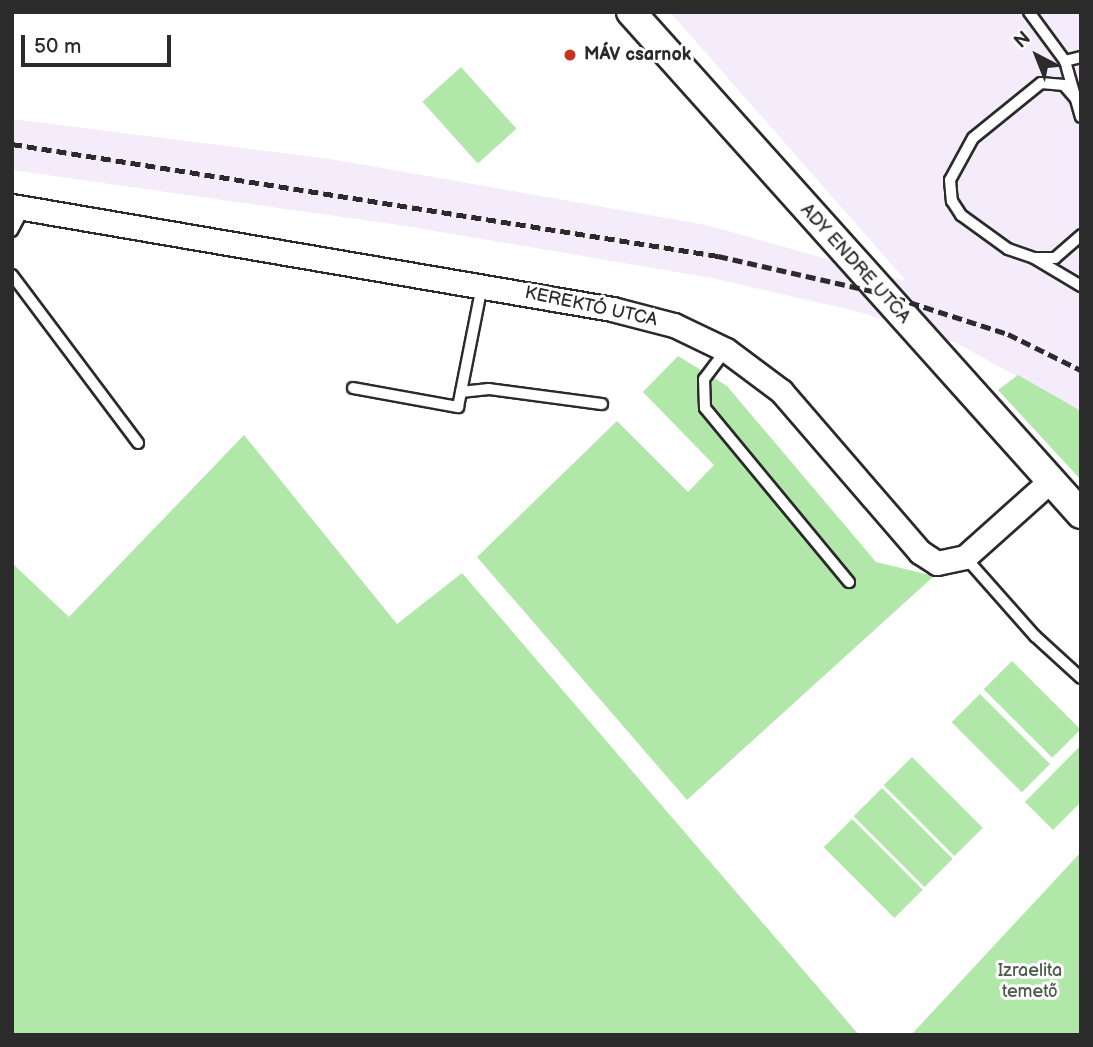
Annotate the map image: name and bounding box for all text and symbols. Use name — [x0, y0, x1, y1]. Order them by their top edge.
scale bar — [24, 21, 175, 65]
north arrow — [1002, 21, 1072, 91]
text: N — [1010, 27, 1036, 53]
text: 50 m — [34, 34, 81, 59]
place label: MÁV csarnok — [584, 44, 691, 66]
marker: MÁV csarnok — [562, 47, 578, 63]
street label: ADY ENDRE UTCA — [796, 200, 914, 328]
street label: KEREKTÓ UTCA — [523, 282, 659, 332]
park label: Izraelita temető — [998, 961, 1062, 1004]

